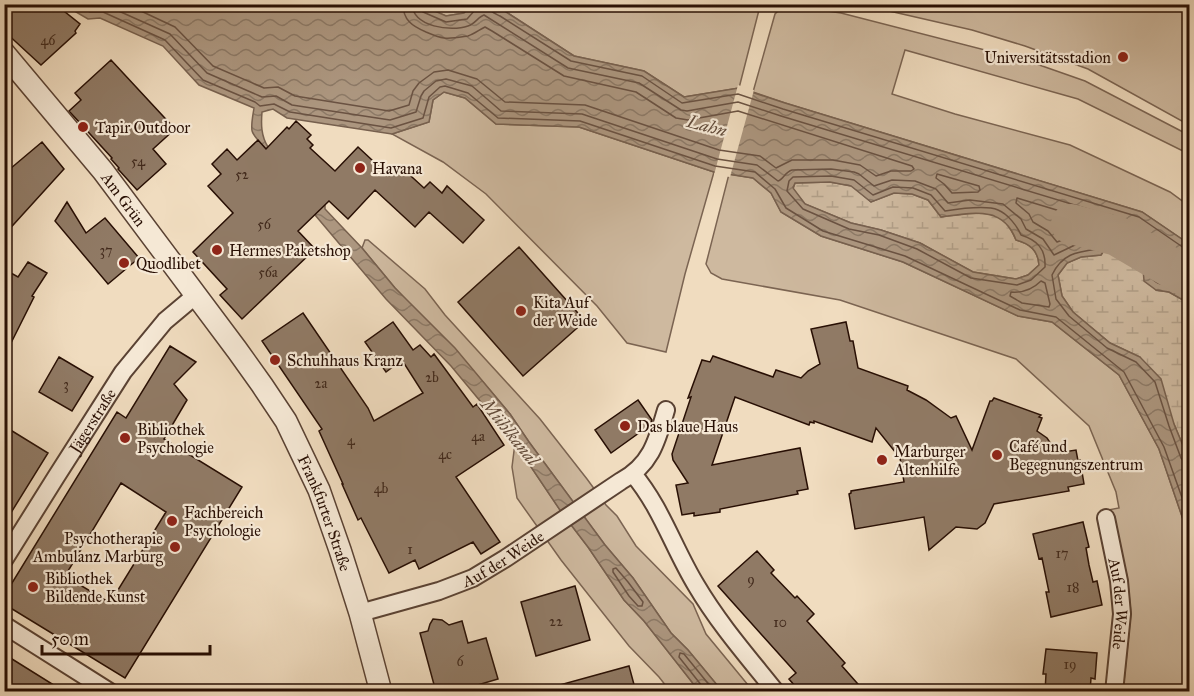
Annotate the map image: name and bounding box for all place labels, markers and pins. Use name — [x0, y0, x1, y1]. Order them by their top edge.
place label: Universitätsstadion — [984, 48, 1111, 67]
marker: Universitätsstadion — [1116, 50, 1130, 64]
place label: Tapir Outdoor — [95, 118, 190, 137]
marker: Tapir Outdoor — [76, 120, 90, 134]
place label: Havana — [372, 159, 423, 178]
marker: Havana — [353, 161, 367, 175]
place label: Hermes Paketshop — [229, 241, 351, 260]
marker: Hermes Paketshop — [210, 243, 224, 257]
place label: Quodlibet — [136, 254, 201, 273]
marker: Quodlibet — [117, 256, 131, 270]
place label: Kita Auf der Weide — [533, 293, 598, 330]
marker: Kita Auf der Weide — [514, 304, 528, 318]
place label: Schuhhaus Kranz — [287, 351, 403, 370]
marker: Schuhhaus Kranz — [268, 353, 282, 367]
place label: Das blaue Haus — [637, 417, 738, 436]
marker: Das blaue Haus — [618, 419, 632, 433]
place label: Bibliothek Psychologie — [137, 420, 214, 458]
marker: Bibliothek Psychologie — [118, 431, 132, 445]
place label: Café und Begegnungszentrum — [1009, 437, 1144, 475]
place label: Marburger Altenhilfe — [893, 442, 966, 479]
marker: Café und Begegnungszentrum — [990, 448, 1004, 462]
marker: Marburger Altenhilfe — [875, 453, 889, 467]
place label: Fachbereich Psychologie — [184, 503, 264, 541]
marker: Fachbereich Psychologie — [165, 514, 179, 528]
place label: Psychotherapie Ambulanz Marburg — [32, 529, 164, 567]
marker: Psychotherapie Ambulanz Marburg — [168, 540, 182, 554]
place label: Bibliothek Bildende Kunst — [45, 569, 146, 606]
marker: Bibliothek Bildende Kunst — [26, 580, 40, 594]

